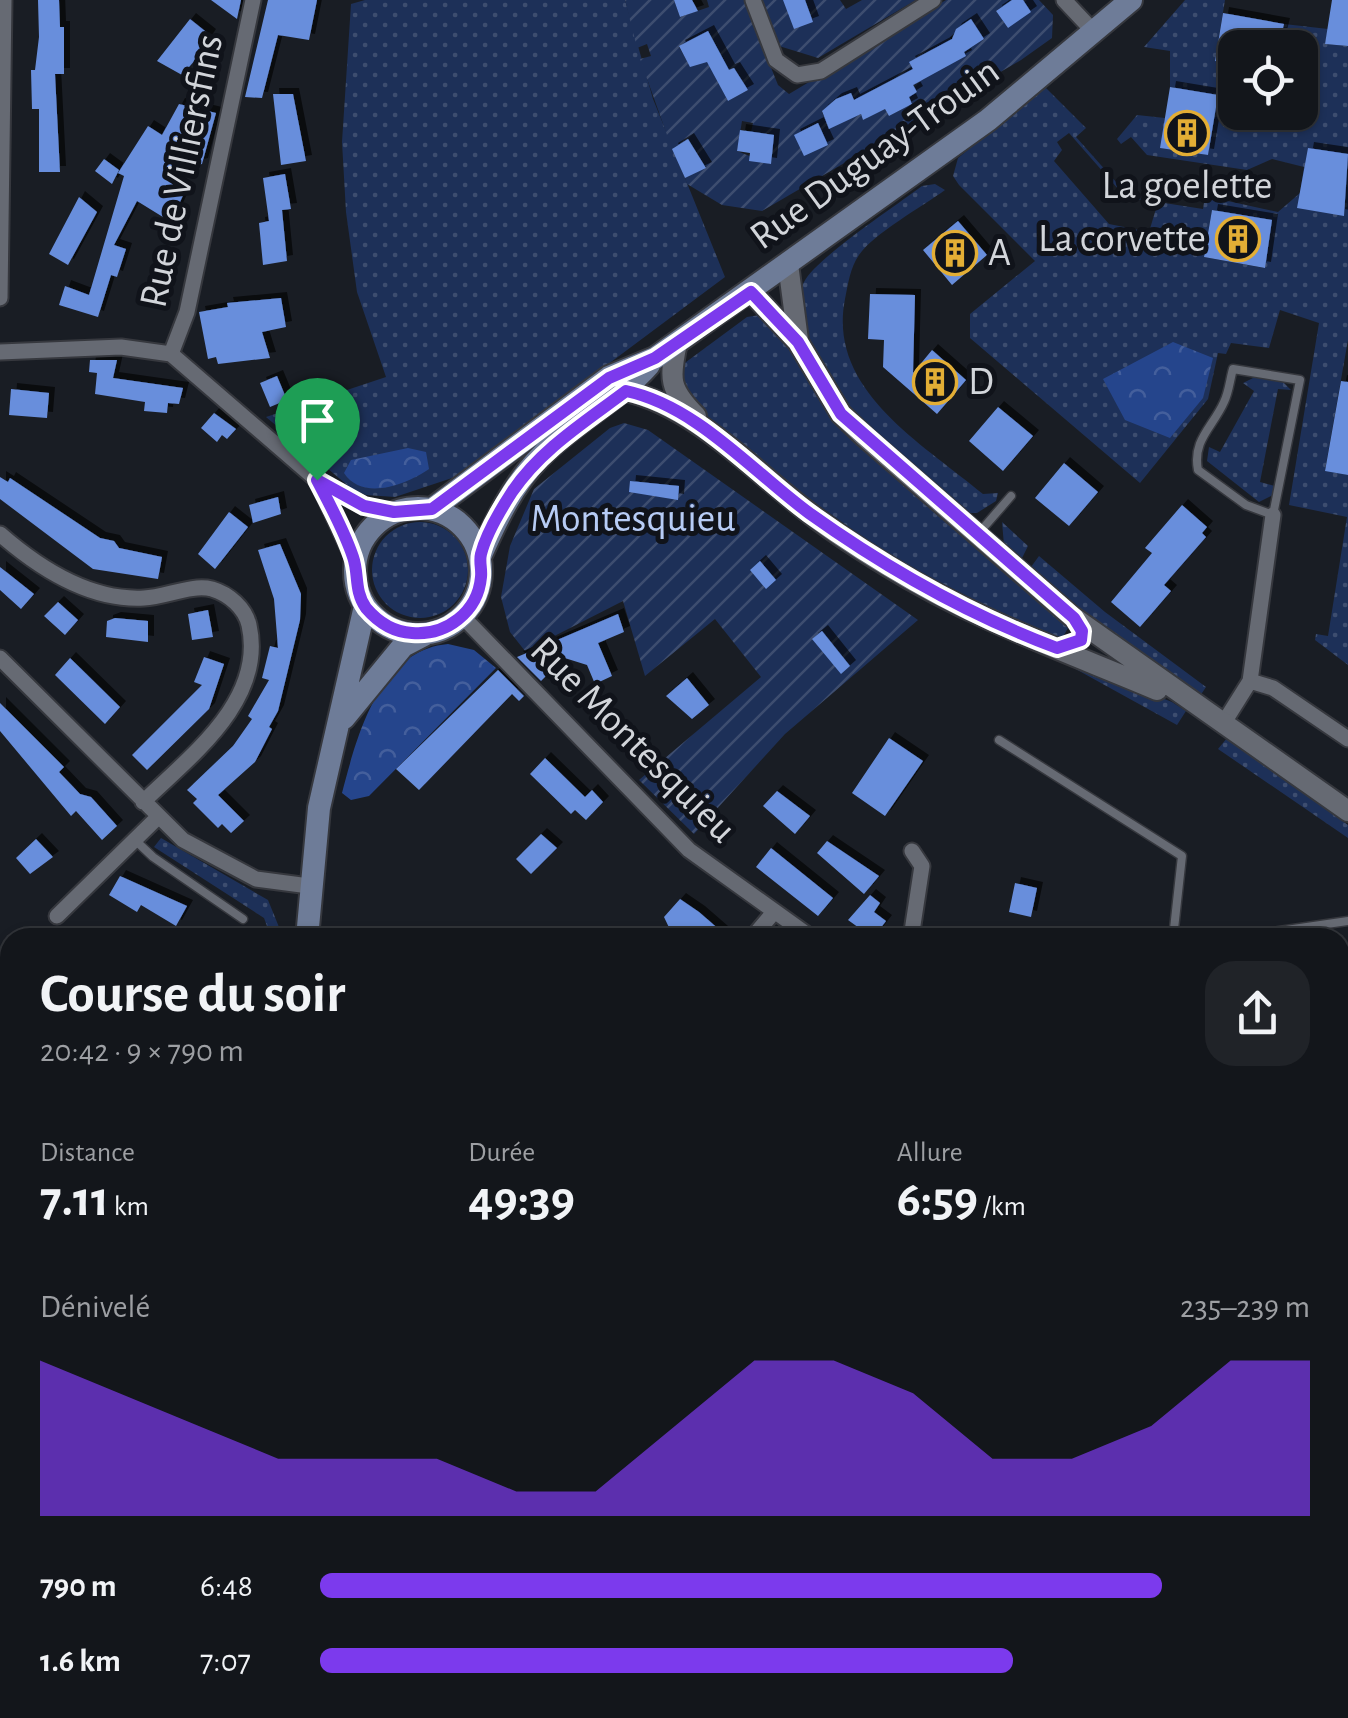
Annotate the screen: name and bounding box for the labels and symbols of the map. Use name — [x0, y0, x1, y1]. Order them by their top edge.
street label: Rue de Villiersfins — [134, 31, 230, 311]
street label: Rue Duguay-Trouin — [743, 51, 1007, 257]
building icon: La goelette — [1164, 110, 1210, 156]
place label: La goelette — [1102, 166, 1273, 206]
building icon: La corvette — [1215, 216, 1261, 262]
place label: La corvette — [1038, 219, 1206, 259]
building icon: A — [932, 230, 978, 276]
place label: A — [988, 233, 1011, 273]
building icon: D — [912, 359, 958, 405]
place label: D — [968, 362, 994, 402]
pin — [275, 378, 360, 481]
park label: Montesquieu — [530, 499, 736, 539]
street label: Rue Montesquieu — [523, 630, 743, 850]

